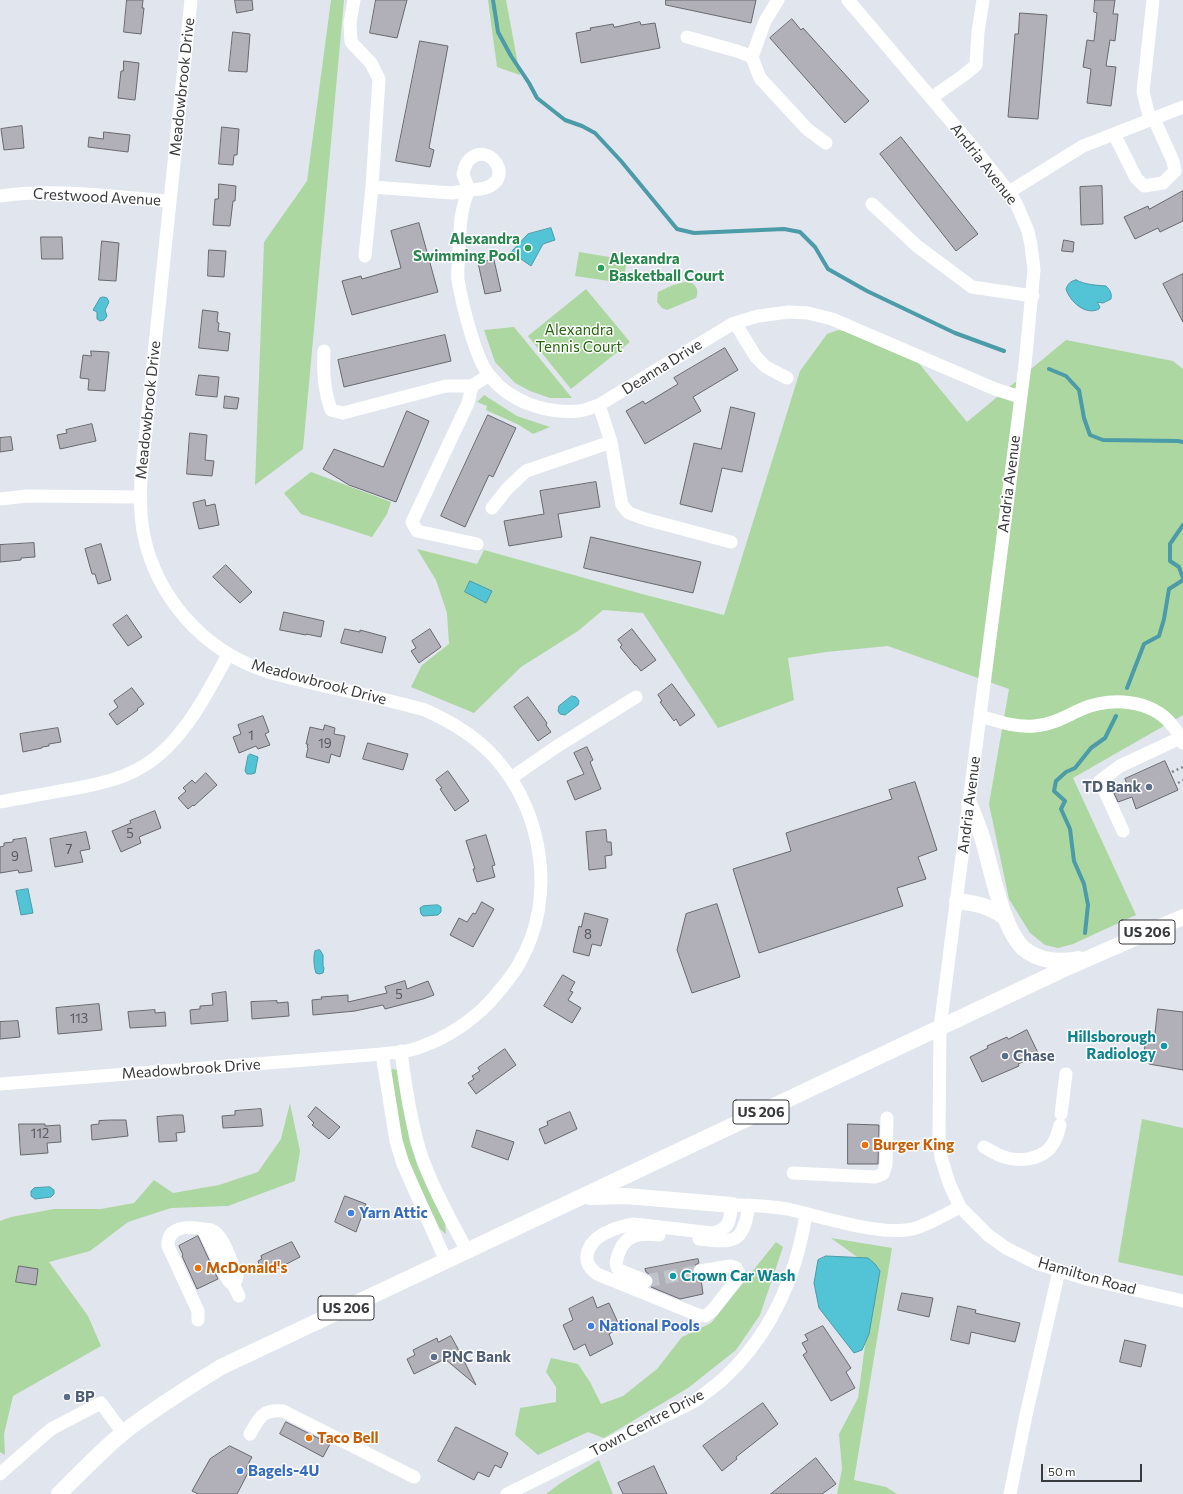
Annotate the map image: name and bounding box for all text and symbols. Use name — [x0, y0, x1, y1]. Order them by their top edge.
street label: Meadowbrook Drive — [166, 17, 198, 157]
street label: Andria Avenue — [947, 120, 1021, 208]
street label: Crestwood Avenue — [33, 185, 161, 209]
place label: Alexandra Swimming Pool — [413, 230, 520, 265]
marker: Alexandra Swimming Pool — [523, 243, 533, 253]
place label: Alexandra Basketball Court — [609, 250, 724, 285]
marker: Alexandra Basketball Court — [596, 263, 606, 273]
park label: Alexandra Tennis Court — [536, 321, 622, 356]
street label: Deanna Drive — [619, 335, 705, 399]
street label: Meadowbrook Drive — [132, 340, 164, 480]
street label: Andria Avenue — [994, 434, 1024, 534]
street label: Meadowbrook Drive — [249, 655, 389, 709]
house number: 1 — [248, 728, 254, 744]
house number: 19 — [318, 736, 332, 752]
street label: Andria Avenue — [954, 755, 984, 855]
place label: TD Bank — [1082, 778, 1141, 796]
marker: TD Bank — [1144, 782, 1154, 792]
house number: 5 — [126, 826, 134, 842]
house number: 7 — [66, 842, 72, 858]
house number: 9 — [11, 849, 19, 865]
road number: US 206 — [1119, 920, 1175, 944]
house number: 8 — [584, 927, 592, 943]
house number: 5 — [395, 987, 403, 1003]
house number: 113 — [70, 1011, 88, 1027]
place label: Hillsborough Radiology — [1067, 1028, 1156, 1063]
marker: Hillsborough Radiology — [1159, 1041, 1169, 1051]
place label: Chase — [1013, 1047, 1055, 1065]
marker: Chase — [1000, 1051, 1010, 1061]
street label: Meadowbrook Drive — [121, 1055, 261, 1083]
road number: US 206 — [733, 1100, 789, 1124]
house number: 112 — [31, 1126, 49, 1142]
place label: Burger King — [873, 1136, 954, 1154]
marker: Burger King — [860, 1140, 870, 1150]
place label: Yarn Attic — [359, 1204, 428, 1222]
marker: Yarn Attic — [346, 1208, 356, 1218]
street label: Hamilton Road — [1036, 1253, 1138, 1299]
place label: McDonald's — [206, 1259, 287, 1277]
marker: McDonald's — [193, 1263, 203, 1273]
place label: Crown Car Wash — [681, 1267, 796, 1285]
marker: Crown Car Wash — [668, 1271, 678, 1281]
road number: US 206 — [318, 1296, 374, 1320]
place label: National Pools — [599, 1317, 700, 1335]
marker: National Pools — [586, 1321, 596, 1331]
place label: PNC Bank — [442, 1348, 511, 1366]
marker: PNC Bank — [429, 1352, 439, 1362]
street label: Town Centre Drive — [587, 1385, 707, 1461]
place label: BP — [75, 1388, 95, 1406]
marker: BP — [62, 1392, 72, 1402]
place label: Taco Bell — [317, 1429, 379, 1447]
marker: Taco Bell — [304, 1433, 314, 1443]
scale bar — [1043, 1456, 1144, 1482]
place label: Bagels-4U — [248, 1462, 319, 1480]
text: 50 m — [1048, 1464, 1076, 1478]
marker: Bagels-4U — [235, 1466, 245, 1476]

